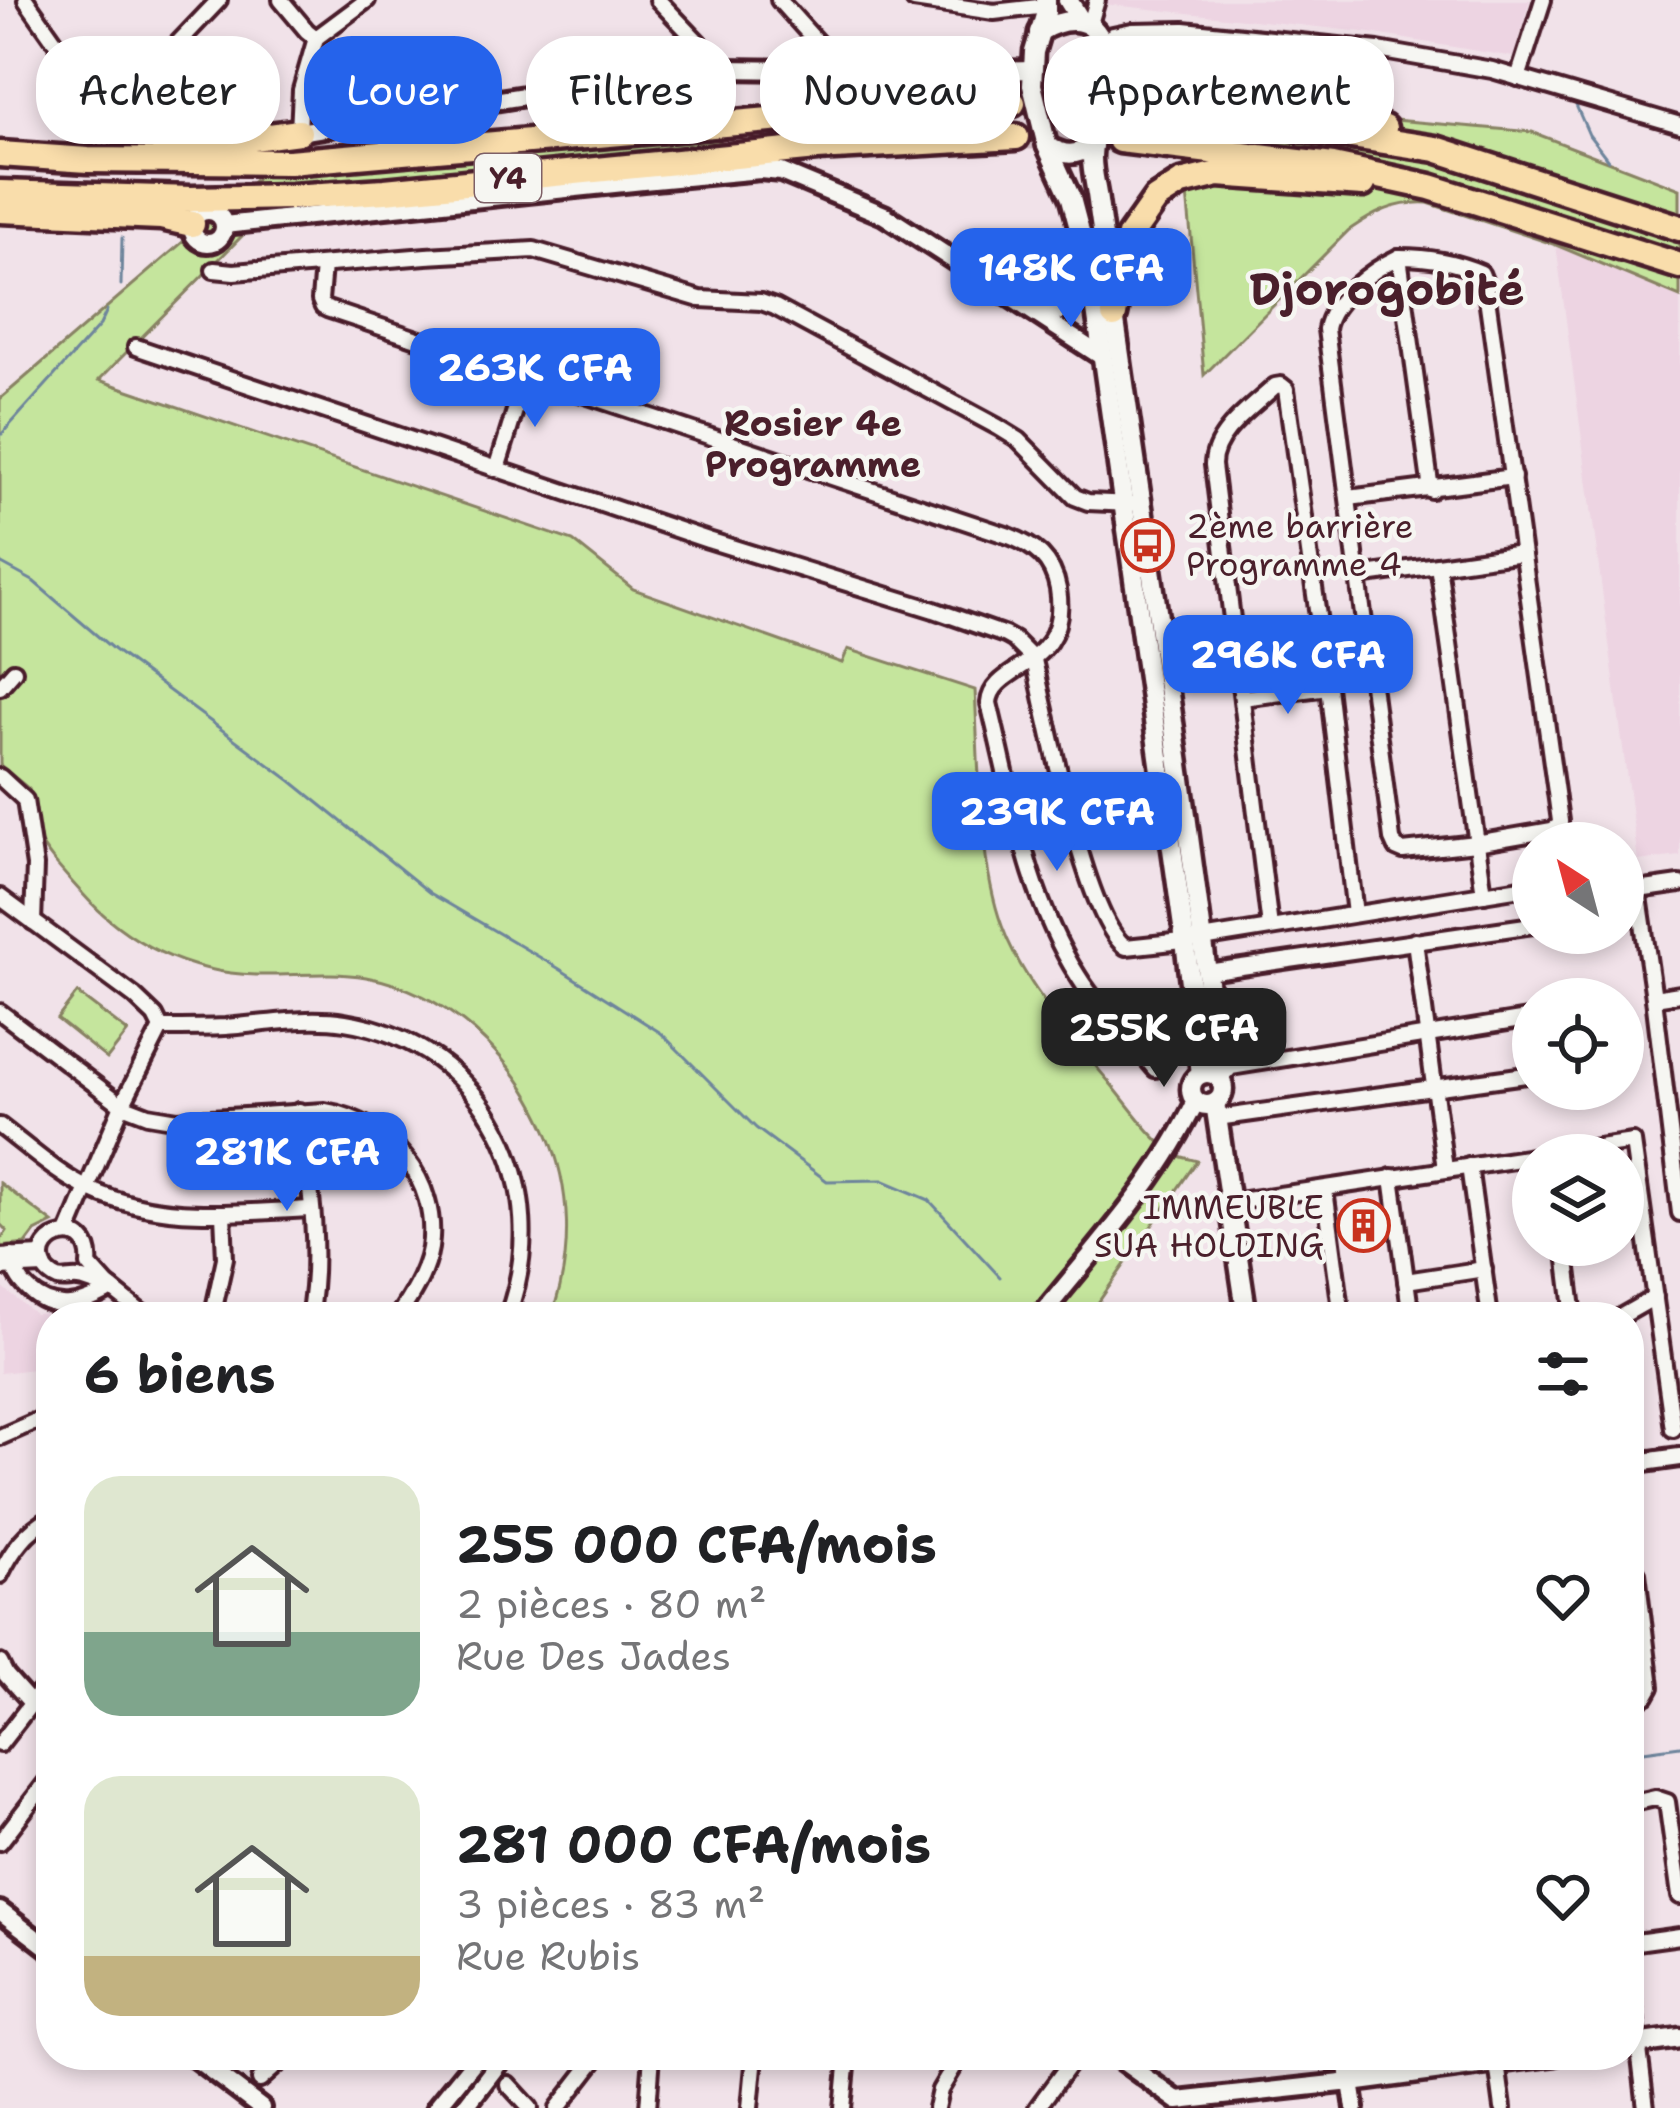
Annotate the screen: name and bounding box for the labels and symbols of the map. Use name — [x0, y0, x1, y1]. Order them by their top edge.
road number: Y4 — [475, 154, 541, 202]
pin: 148K CFA — [947, 228, 1195, 330]
district label: Djorogobité — [1249, 259, 1525, 319]
pin: 263K CFA — [411, 328, 659, 430]
district label: Rosier 4e Programme — [705, 399, 921, 489]
place label: 2ème barrière Programme 4 — [1186, 504, 1413, 587]
bus stop icon: 2ème barrière Programme 4 — [1119, 517, 1175, 573]
pin: 296K CFA — [1164, 615, 1412, 717]
pin: 239K CFA — [933, 772, 1181, 874]
north arrow — [1512, 822, 1644, 954]
pin: 255K CFA — [1040, 988, 1288, 1090]
pin: 281K CFA — [163, 1112, 411, 1214]
place label: IMMEUBLE SUA HOLDING — [1094, 1185, 1324, 1268]
building icon: IMMEUBLE SUA HOLDING — [1335, 1198, 1391, 1254]

